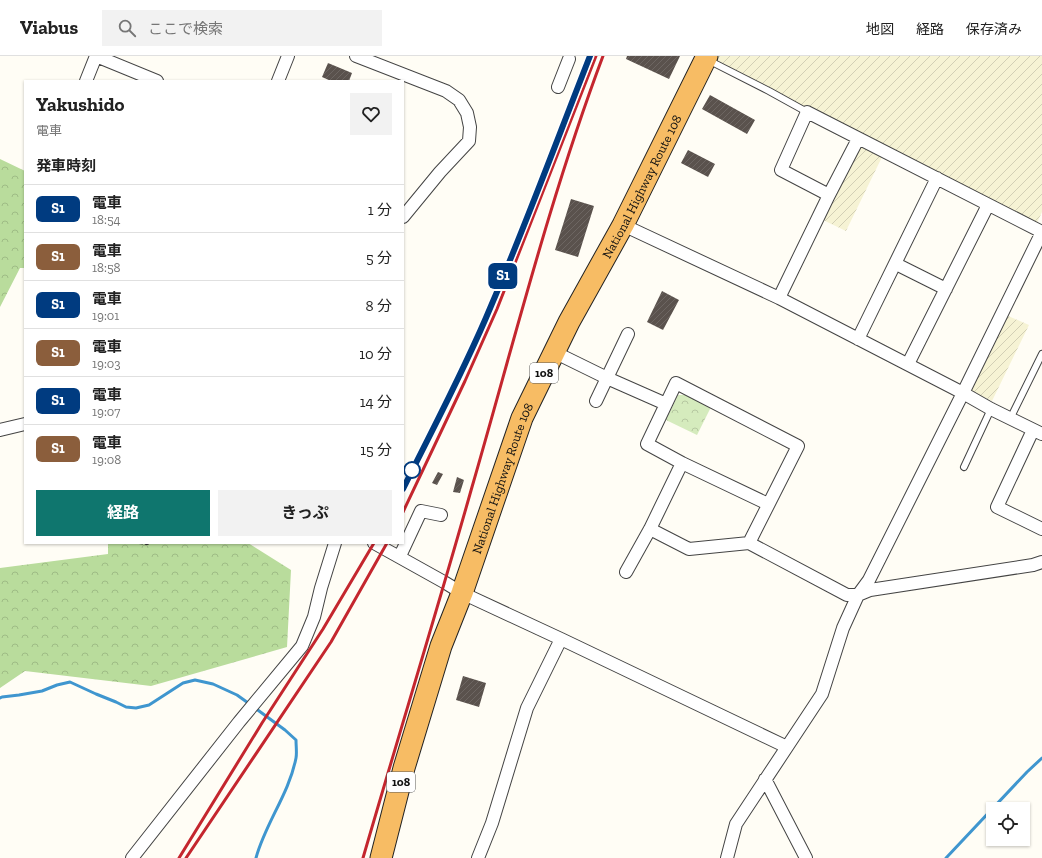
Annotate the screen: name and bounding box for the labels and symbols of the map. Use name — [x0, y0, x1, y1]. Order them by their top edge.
street label: National Highway Route 108 — [599, 112, 685, 261]
line badge: S1 — [485, 263, 521, 289]
road number: 108 — [530, 363, 558, 383]
street label: National Highway Route 108 — [469, 400, 536, 556]
unlabelled marker — [403, 461, 421, 479]
road number: 108 — [387, 772, 415, 792]

